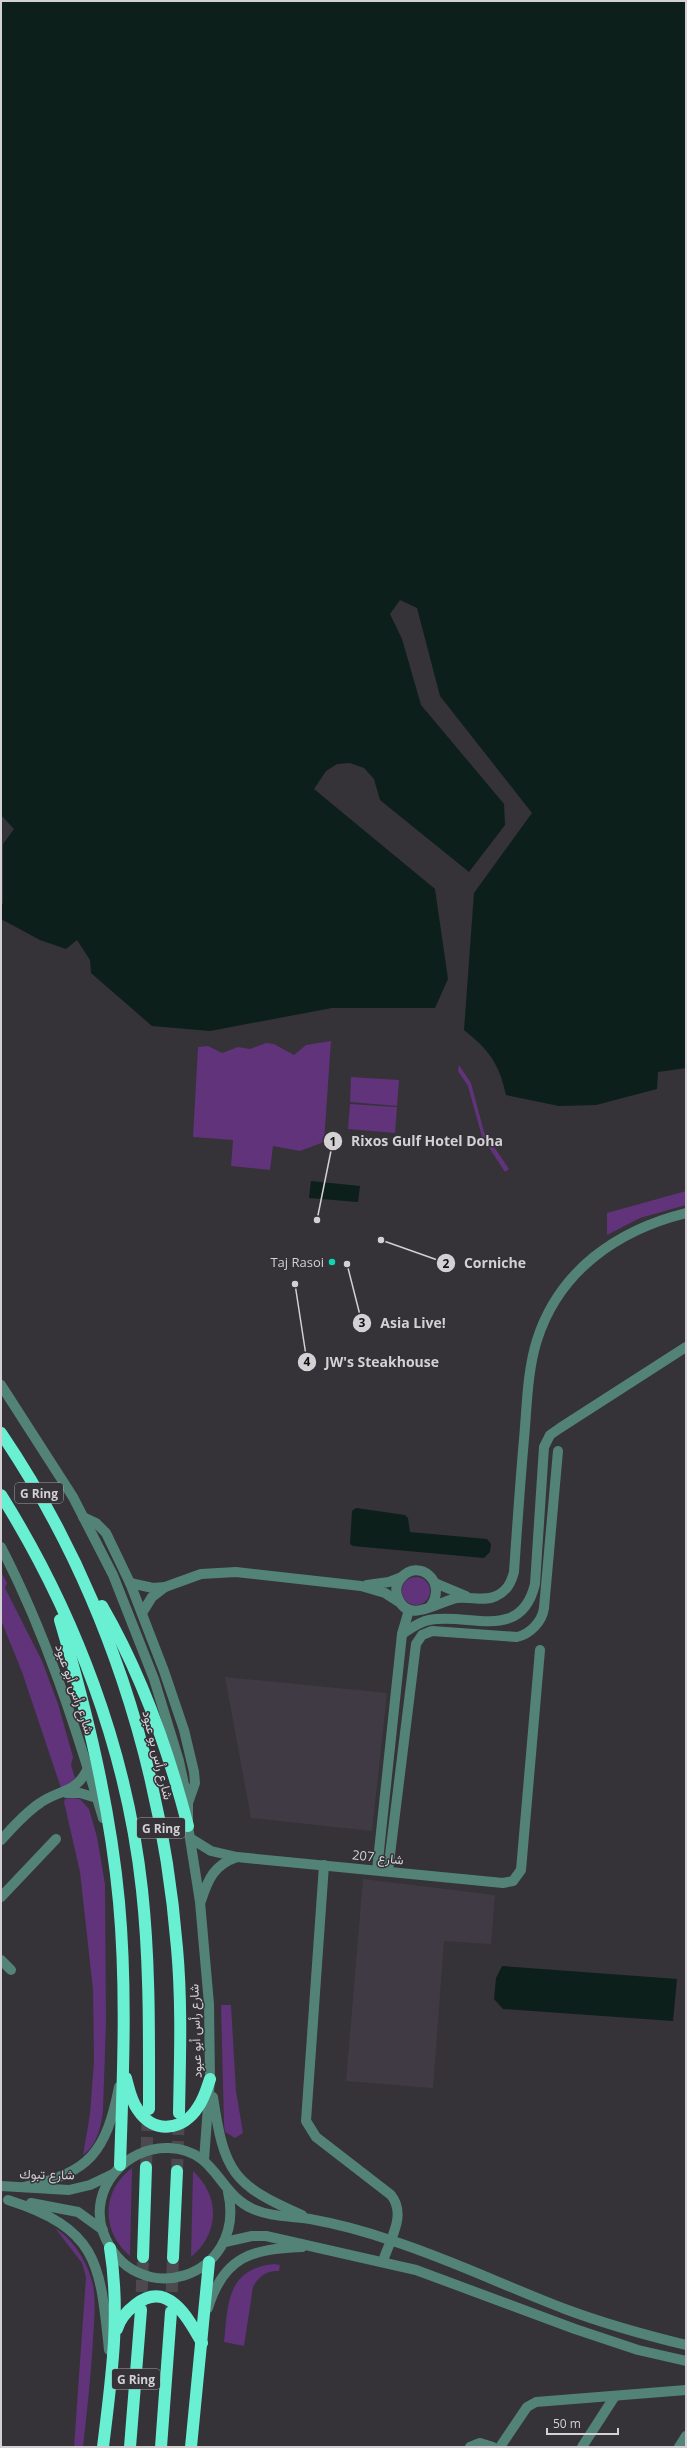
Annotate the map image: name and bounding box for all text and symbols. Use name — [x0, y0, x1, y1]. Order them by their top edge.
callout: Rixos Gulf Hotel Doha — [323, 1128, 511, 1154]
text: Rixos Gulf Hotel Doha — [351, 1131, 503, 1150]
text: 1 — [330, 1133, 336, 1150]
callout: Corniche — [436, 1250, 534, 1276]
place label: Taj Rasoi — [270, 1253, 324, 1271]
text: Corniche — [464, 1253, 526, 1272]
text: 2 — [443, 1255, 450, 1272]
marker: Taj Rasoi — [327, 1257, 337, 1267]
callout: Asia Live! — [352, 1310, 454, 1336]
text: Asia Live! — [380, 1313, 446, 1332]
text: 3 — [359, 1314, 366, 1331]
callout: JW's Steakhouse — [297, 1349, 447, 1375]
text: JW's Steakhouse — [323, 1352, 439, 1371]
text: 4 — [304, 1353, 311, 1370]
road number: G Ring — [15, 1483, 63, 1503]
street label: شارع رأس أبو عبود — [50, 1642, 99, 1737]
street label: شارع رأس بو عبود — [137, 1709, 178, 1802]
road number: G Ring — [137, 1818, 185, 1838]
street label: شارع 207 — [351, 1845, 405, 1870]
street label: شارع رأس أبو عبود — [184, 1984, 207, 2078]
street label: شارع تبوك — [19, 2165, 75, 2184]
road number: G Ring — [112, 2369, 160, 2389]
scale bar — [547, 2410, 618, 2436]
text: 50 m — [553, 2415, 581, 2432]

